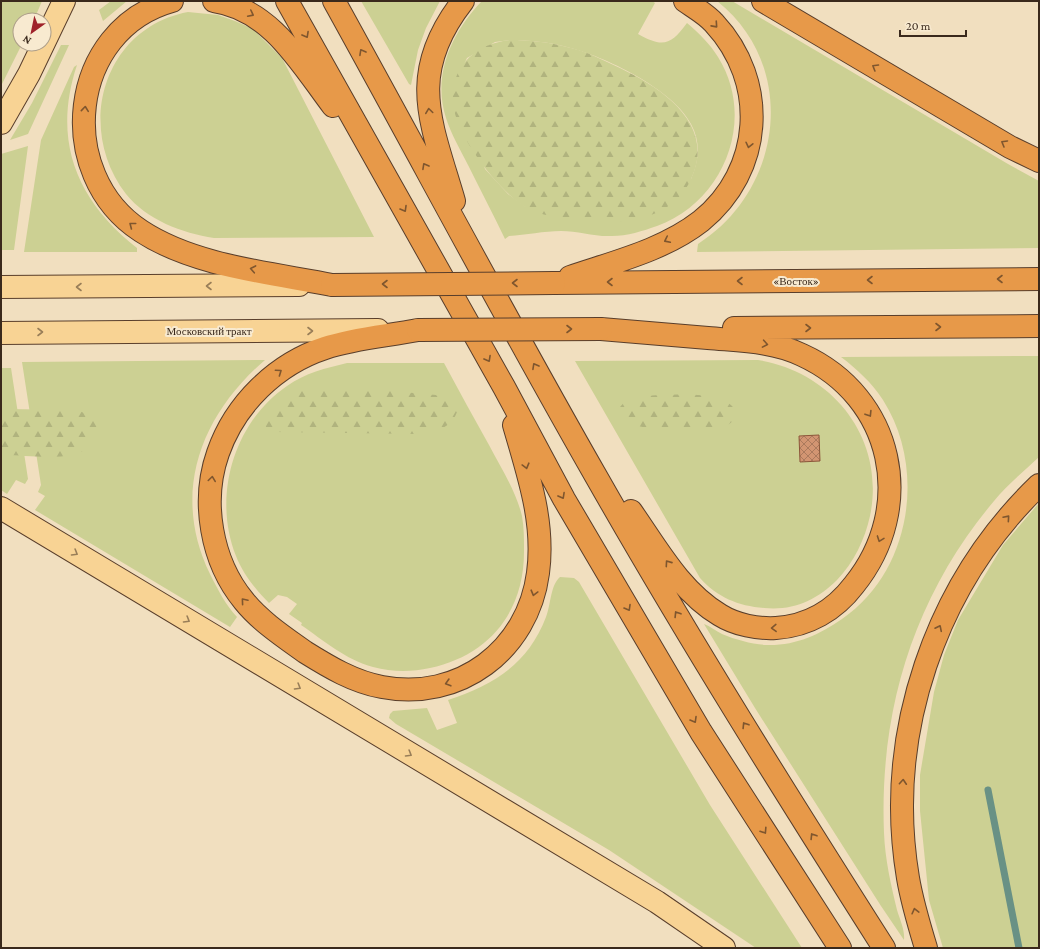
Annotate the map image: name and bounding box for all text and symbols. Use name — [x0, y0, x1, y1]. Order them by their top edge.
one-way arrow — [246, 10, 254, 17]
north arrow — [12, 12, 52, 52]
scale bar — [900, 12, 966, 38]
text: 20 m — [906, 19, 931, 33]
one-way arrow — [711, 20, 718, 28]
one-way arrow — [301, 31, 309, 38]
text: N — [20, 33, 33, 47]
one-way arrow — [360, 49, 367, 56]
one-way arrow — [872, 65, 879, 72]
one-way arrow — [81, 106, 90, 112]
one-way arrow — [425, 108, 434, 114]
one-way arrow — [1001, 141, 1009, 148]
one-way arrow — [745, 142, 753, 149]
one-way arrow — [422, 163, 430, 170]
one-way arrow — [399, 205, 406, 212]
one-way arrow — [130, 222, 137, 229]
one-way arrow — [664, 236, 672, 243]
one-way arrow — [250, 265, 256, 274]
street label: «Восток» — [773, 275, 819, 287]
one-way arrow — [997, 275, 1003, 283]
one-way arrow — [867, 276, 873, 284]
one-way arrow — [737, 277, 743, 285]
one-way arrow — [607, 278, 613, 286]
one-way arrow — [512, 279, 518, 287]
one-way arrow — [382, 280, 388, 288]
one-way arrow — [206, 281, 212, 290]
one-way arrow — [76, 282, 82, 291]
one-way arrow — [805, 323, 811, 332]
one-way arrow — [935, 323, 941, 331]
street label: Московский тракт — [167, 325, 252, 337]
one-way arrow — [566, 325, 572, 333]
one-way arrow — [307, 327, 313, 335]
one-way arrow — [37, 328, 43, 336]
one-way arrow — [762, 339, 768, 348]
one-way arrow — [484, 355, 491, 362]
one-way arrow — [532, 363, 539, 370]
one-way arrow — [274, 370, 281, 377]
one-way arrow — [865, 410, 872, 417]
one-way arrow — [521, 462, 529, 469]
one-way arrow — [207, 476, 216, 482]
one-way arrow — [558, 492, 565, 499]
one-way arrow — [1003, 515, 1010, 523]
one-way arrow — [877, 536, 885, 543]
one-way arrow — [71, 548, 78, 555]
one-way arrow — [666, 561, 673, 568]
one-way arrow — [530, 590, 539, 597]
one-way arrow — [242, 599, 249, 606]
one-way arrow — [623, 604, 630, 611]
one-way arrow — [675, 611, 682, 618]
one-way arrow — [183, 615, 190, 623]
one-way arrow — [771, 624, 777, 632]
one-way arrow — [934, 625, 942, 632]
one-way arrow — [445, 678, 452, 687]
one-way arrow — [294, 683, 301, 690]
one-way arrow — [689, 716, 696, 723]
one-way arrow — [743, 722, 750, 729]
one-way arrow — [405, 750, 412, 757]
one-way arrow — [898, 779, 907, 785]
one-way arrow — [759, 827, 767, 834]
one-way arrow — [811, 833, 818, 840]
one-way arrow — [911, 907, 920, 914]

